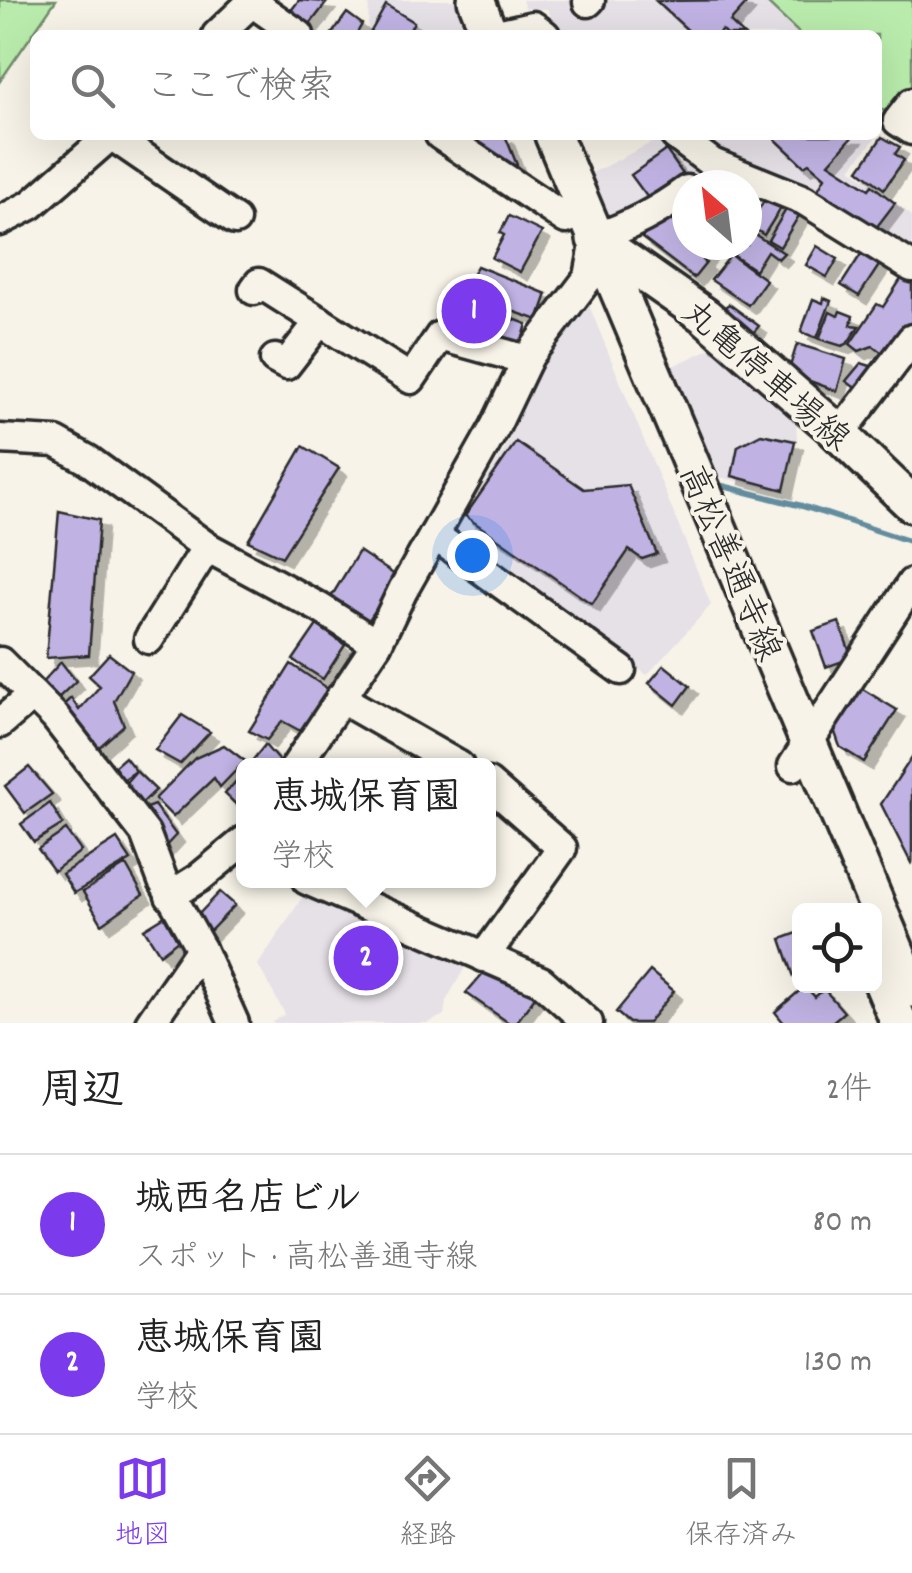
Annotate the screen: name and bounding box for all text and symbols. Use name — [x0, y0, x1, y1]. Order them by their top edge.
search box — [30, 30, 882, 140]
icon: search — [65, 58, 120, 113]
text: ここで検索 — [145, 62, 335, 117]
north arrow — [672, 170, 762, 260]
pin: 1 — [442, 274, 506, 348]
street label: 丸亀停車場線 — [668, 290, 859, 466]
street label: 高松善通寺線 — [663, 458, 791, 670]
your location — [447, 530, 498, 581]
popup — [236, 758, 496, 888]
text: 恵城保育園 — [271, 773, 461, 828]
text: 学校 — [271, 836, 335, 882]
map controls — [792, 903, 882, 993]
button: locate — [792, 903, 882, 993]
pin: 2 — [334, 920, 398, 996]
text: 周辺 — [40, 1064, 124, 1124]
text: 2件 — [826, 1069, 872, 1115]
text: 城西名店ビル — [135, 1174, 362, 1229]
text: 1 — [69, 1201, 76, 1247]
text: 80 m — [812, 1201, 872, 1247]
text: スポット · 高松善通寺線 — [135, 1237, 477, 1283]
text: 恵城保育園 — [135, 1314, 325, 1369]
text: 2 — [66, 1341, 79, 1387]
text: 130 m — [804, 1341, 872, 1387]
text: 学校 — [135, 1377, 199, 1423]
tab: 地図 — [115, 1451, 171, 1558]
tab: 経路 — [400, 1451, 456, 1558]
tab: 保存済み — [685, 1451, 797, 1558]

